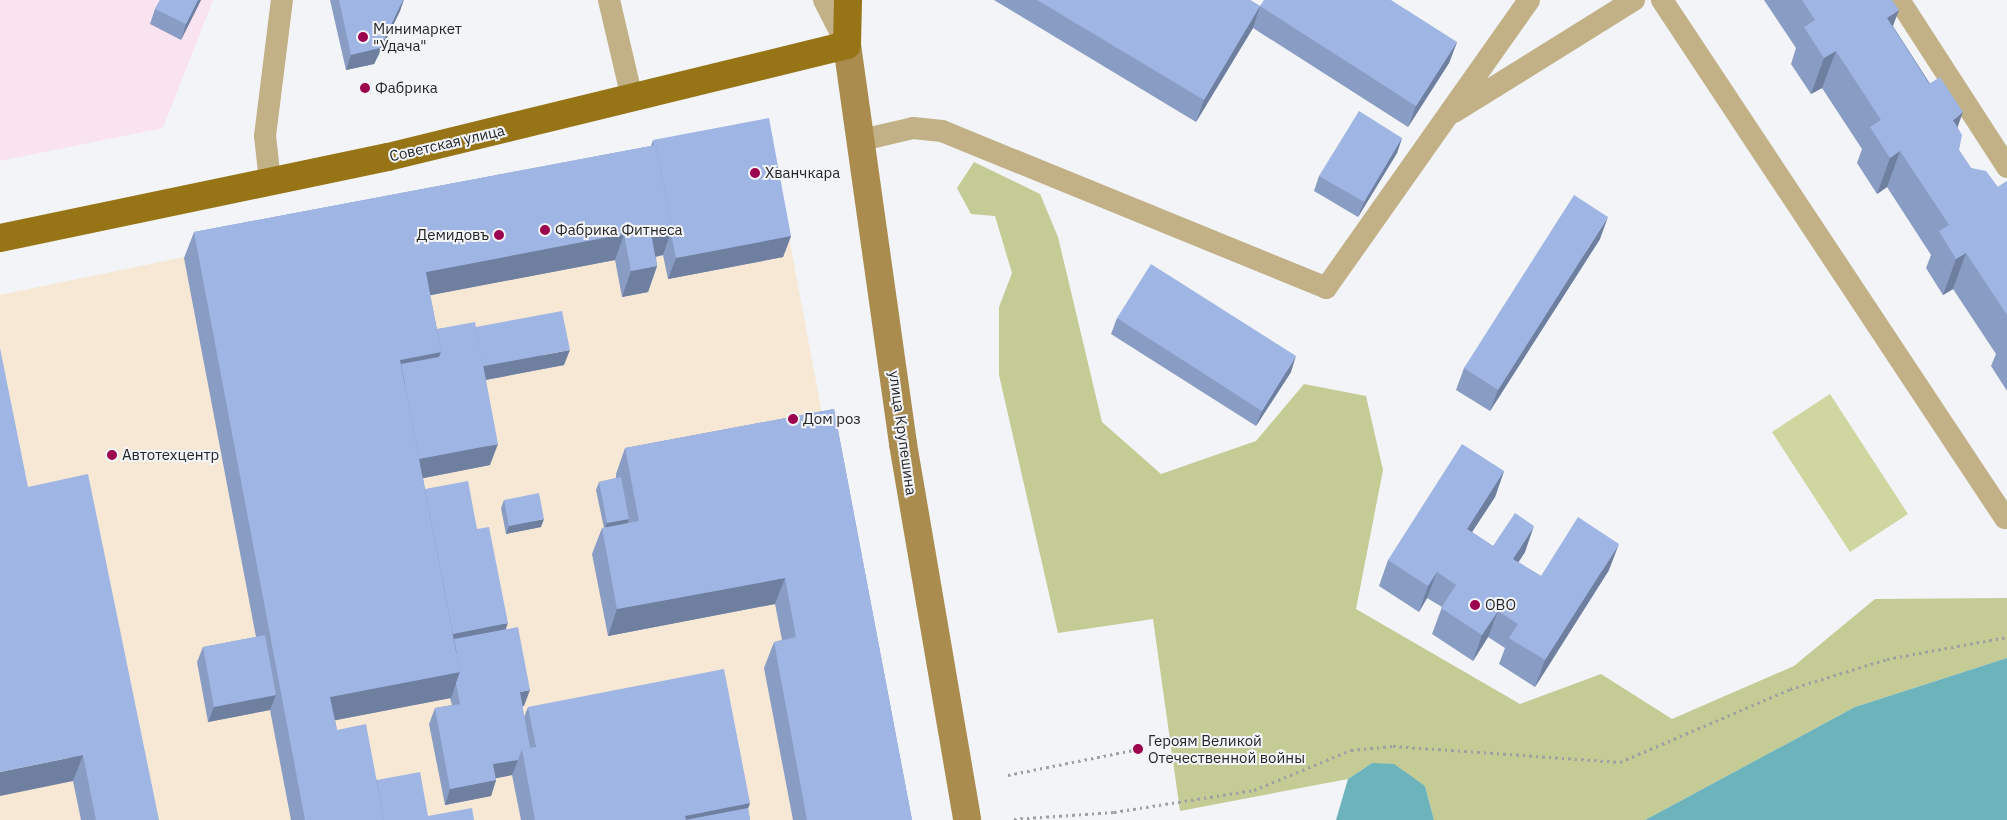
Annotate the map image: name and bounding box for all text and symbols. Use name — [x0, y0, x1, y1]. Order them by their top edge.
place label: Минимаркет "Удача" — [373, 19, 462, 54]
marker: Минимаркет "Удача" — [357, 31, 369, 43]
place label: Фабрика — [375, 79, 438, 97]
marker: Фабрика — [359, 82, 371, 94]
street label: Советская улица — [388, 121, 506, 165]
place label: Хванчкара — [765, 164, 840, 182]
marker: Хванчкара — [749, 167, 761, 179]
place label: Фабрика Фитнеса — [555, 221, 683, 239]
marker: Фабрика Фитнеса — [539, 224, 551, 236]
place label: Демидовъ — [416, 226, 489, 244]
marker: Демидовъ — [493, 229, 505, 241]
street label: улица Крупешина — [885, 370, 921, 496]
place label: Дом роз — [803, 410, 861, 428]
marker: Дом роз — [787, 413, 799, 425]
place label: Автотехцентр — [122, 446, 219, 464]
marker: Автотехцентр — [106, 449, 118, 461]
place label: ОВО — [1485, 596, 1516, 614]
marker: ОВО — [1469, 599, 1481, 611]
place label: Героям Великой Отечественной войны — [1148, 731, 1305, 766]
marker: Героям Великой Отечественной войны — [1132, 743, 1144, 755]

